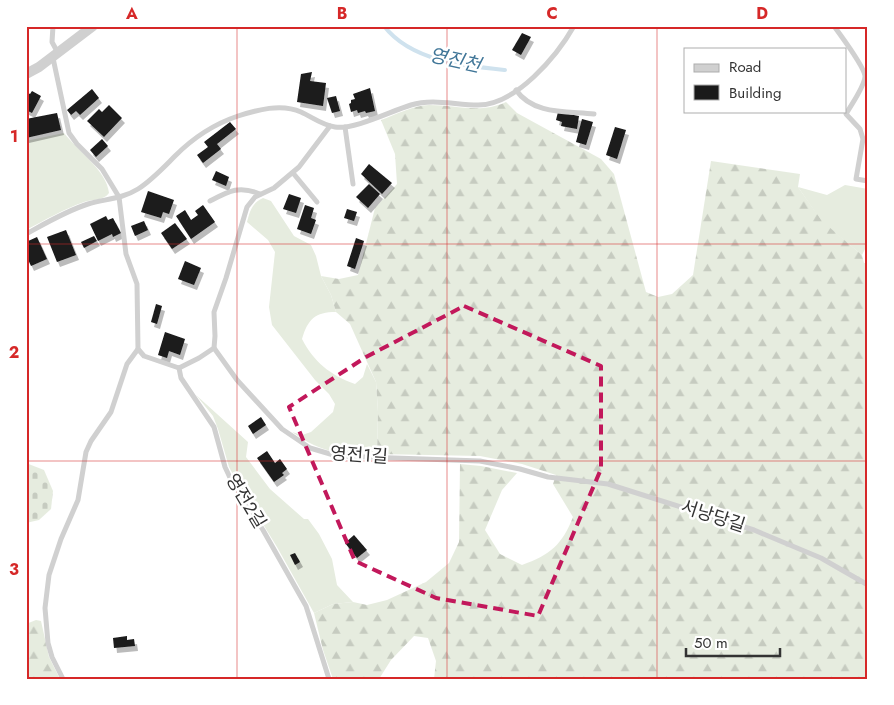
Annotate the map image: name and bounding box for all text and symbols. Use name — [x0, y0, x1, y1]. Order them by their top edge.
text: A — [125, 2, 138, 25]
text: B — [337, 2, 347, 25]
text: C — [546, 2, 558, 25]
text: D — [756, 2, 768, 25]
water label: 영진천 — [426, 41, 485, 79]
legend — [684, 48, 846, 112]
text: Road — [729, 56, 761, 78]
text: Building — [729, 82, 781, 104]
text: 1 — [10, 125, 18, 148]
text: 2 — [9, 341, 19, 364]
street label: 영전1길 — [329, 440, 389, 470]
street label: 영전2길 — [219, 469, 273, 533]
street label: 서낭당길 — [677, 493, 749, 539]
text: 3 — [9, 558, 19, 581]
scale bar — [686, 625, 780, 657]
text: 50 m — [694, 632, 728, 654]

